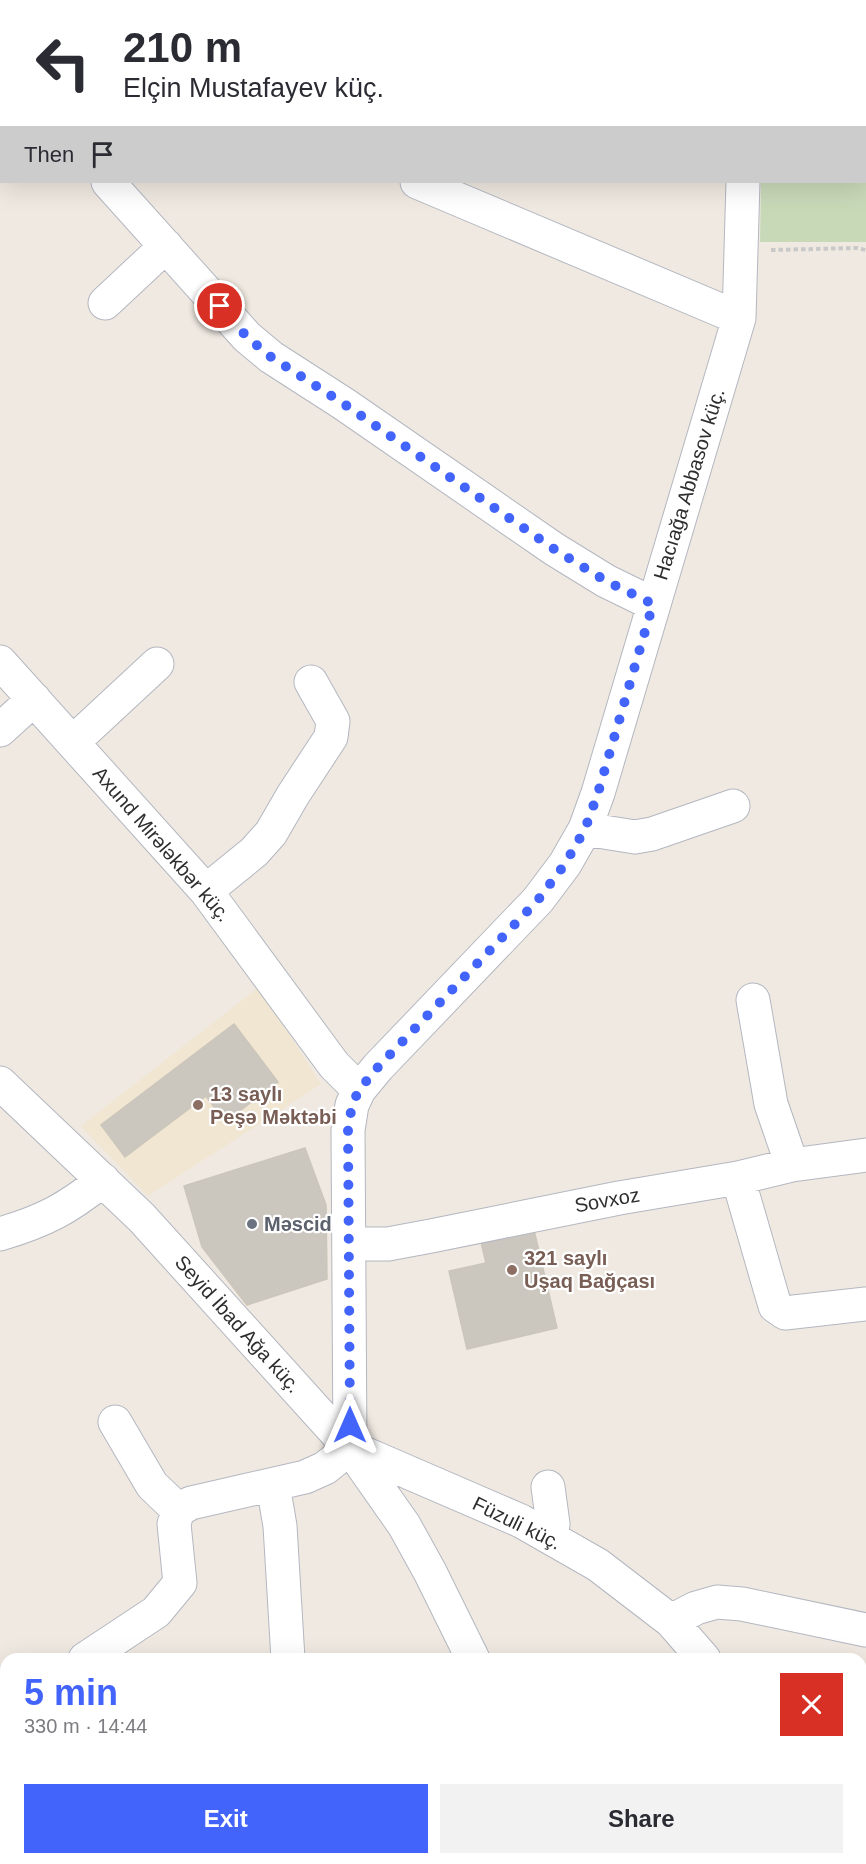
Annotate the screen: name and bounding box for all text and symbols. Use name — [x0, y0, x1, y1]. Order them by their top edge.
icon: left — [24, 24, 102, 102]
text: 210 m — [123, 24, 242, 71]
text: Elçin Mustafayev küç. — [123, 73, 384, 103]
icon: arrive — [86, 138, 119, 171]
text: Then — [24, 142, 74, 167]
pin — [194, 280, 245, 331]
icon: arrive — [203, 289, 236, 322]
street label: Hacıağa Abbasov küç. — [649, 386, 729, 582]
street label: Axund Mirələkbər küç. — [89, 762, 235, 926]
place label: 13 saylı Peşə Məktəbi — [210, 1083, 337, 1128]
marker: 13 saylı Peşə Məktəbi — [191, 1098, 205, 1112]
street label: Sovxoz — [573, 1183, 641, 1217]
place label: Məscid — [264, 1213, 332, 1235]
marker: Məscid — [245, 1217, 259, 1231]
place label: 321 saylı Uşaq Bağçası — [524, 1247, 655, 1292]
street label: Seyid İbad Ağa küç. — [171, 1251, 305, 1397]
marker: 321 saylı Uşaq Bağçası — [505, 1263, 519, 1277]
position arrow — [318, 1393, 382, 1457]
street label: Füzuli küç. — [469, 1492, 565, 1554]
text: 5 min — [24, 1672, 118, 1713]
button: close — [780, 1673, 843, 1736]
text: 330 m · 14:44 — [24, 1715, 147, 1737]
button: Exit — [24, 1784, 428, 1853]
button: Share — [440, 1784, 843, 1853]

